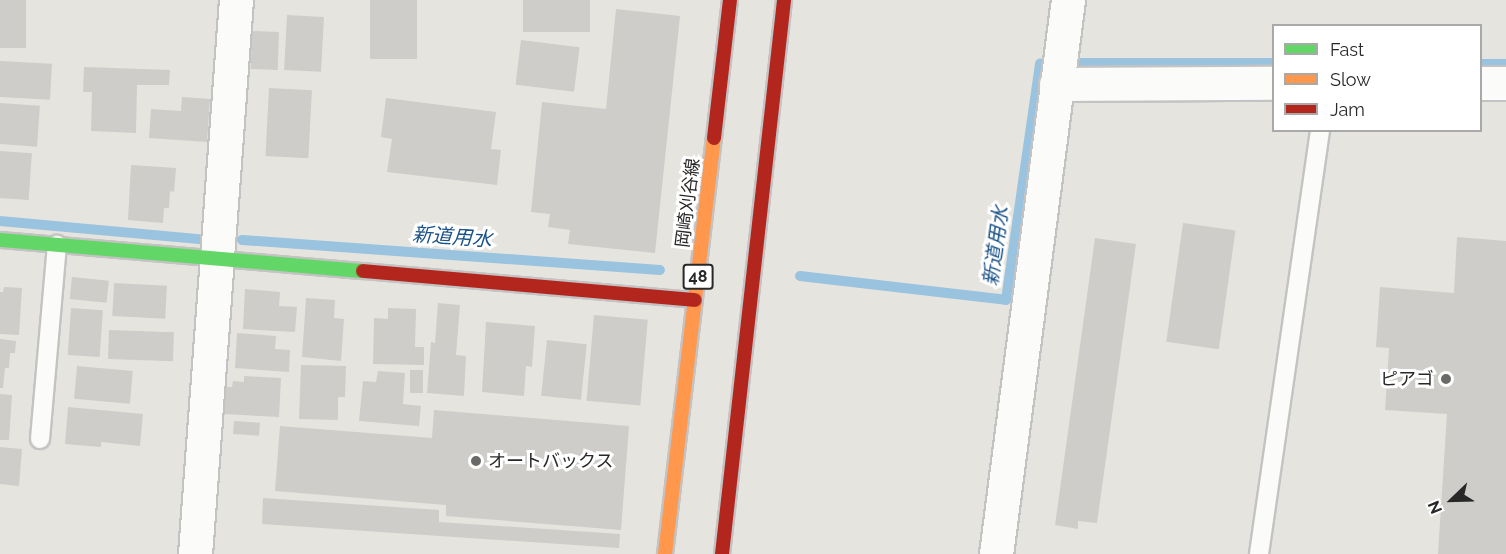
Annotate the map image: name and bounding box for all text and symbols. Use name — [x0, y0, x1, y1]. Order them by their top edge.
legend — [1272, 24, 1482, 132]
text: Fast — [1330, 39, 1364, 60]
text: Slow — [1330, 69, 1371, 90]
text: Jam — [1330, 99, 1365, 120]
street label: 岡崎刈谷線 — [672, 157, 704, 249]
water label: 新道用水 — [979, 205, 1013, 287]
water label: 新道用水 — [411, 222, 493, 252]
road number: 48 — [682, 264, 714, 290]
place label: ピアゴ — [1380, 368, 1434, 390]
marker: ピアゴ — [1439, 372, 1453, 386]
place label: オートバックス — [488, 450, 614, 472]
marker: オートバックス — [469, 454, 483, 468]
north arrow — [1422, 470, 1482, 530]
text: N — [1424, 498, 1446, 517]

